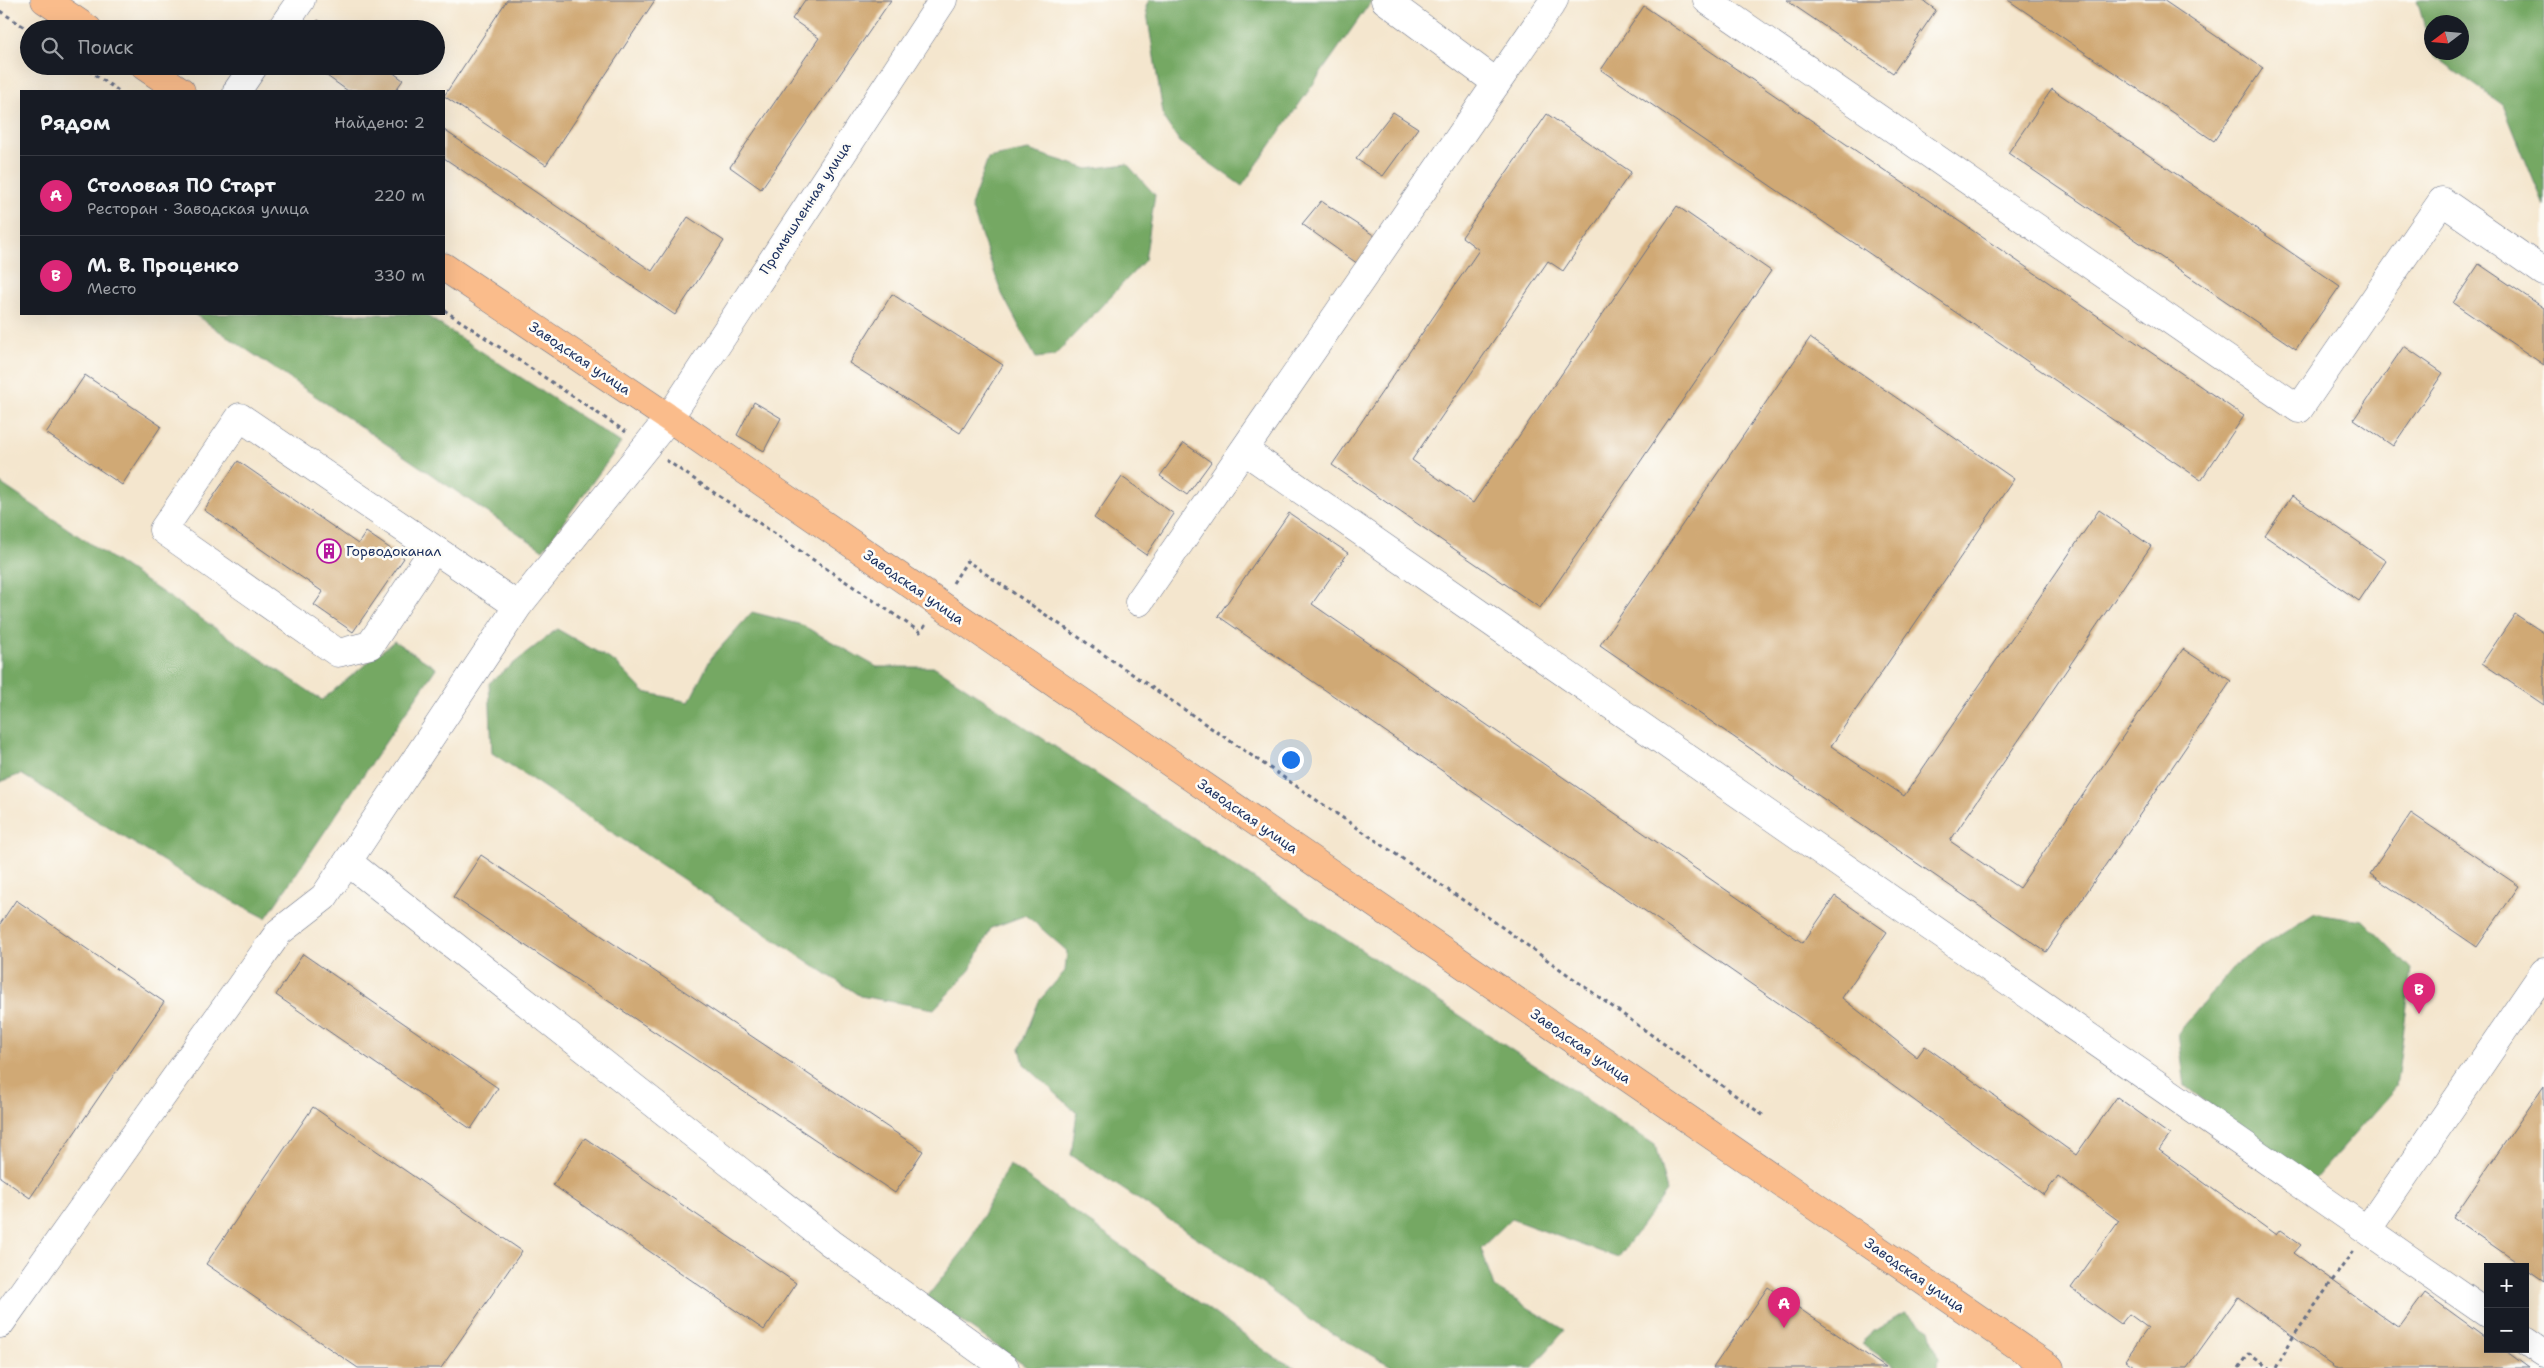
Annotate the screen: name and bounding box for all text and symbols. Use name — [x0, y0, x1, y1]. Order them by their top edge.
north arrow — [2424, 15, 2469, 60]
search box — [20, 20, 445, 75]
icon: search — [38, 34, 66, 62]
text: Поиск — [78, 35, 133, 60]
text: Рядом — [40, 109, 110, 137]
text: Найдено: 2 — [334, 112, 425, 133]
street label: Промышленная улица — [755, 138, 855, 278]
text: Столовая ПО Старт — [87, 173, 276, 198]
text: A — [50, 185, 62, 206]
text: 220 m — [373, 185, 425, 206]
text: Ресторан · Заводская улица — [87, 198, 309, 219]
text: М. В. Проценко — [87, 253, 239, 278]
text: B — [51, 265, 61, 286]
text: 330 m — [373, 265, 425, 286]
text: Место — [87, 278, 137, 299]
street label: Заводская улица — [526, 317, 634, 399]
building icon: Горводоканал — [316, 538, 342, 564]
place label: Горводоканал — [346, 542, 441, 560]
street label: Заводская улица — [860, 546, 968, 629]
your location — [1278, 747, 1304, 773]
street label: Заводская улица — [1194, 775, 1302, 858]
pin: B — [2403, 973, 2435, 1014]
street label: Заводская улица — [1527, 1005, 1635, 1088]
street label: Заводская улица — [1861, 1234, 1969, 1317]
map controls — [2484, 1263, 2529, 1353]
button: + — [2484, 1263, 2529, 1308]
pin: A — [1768, 1287, 1800, 1328]
button: − — [2484, 1308, 2529, 1353]

